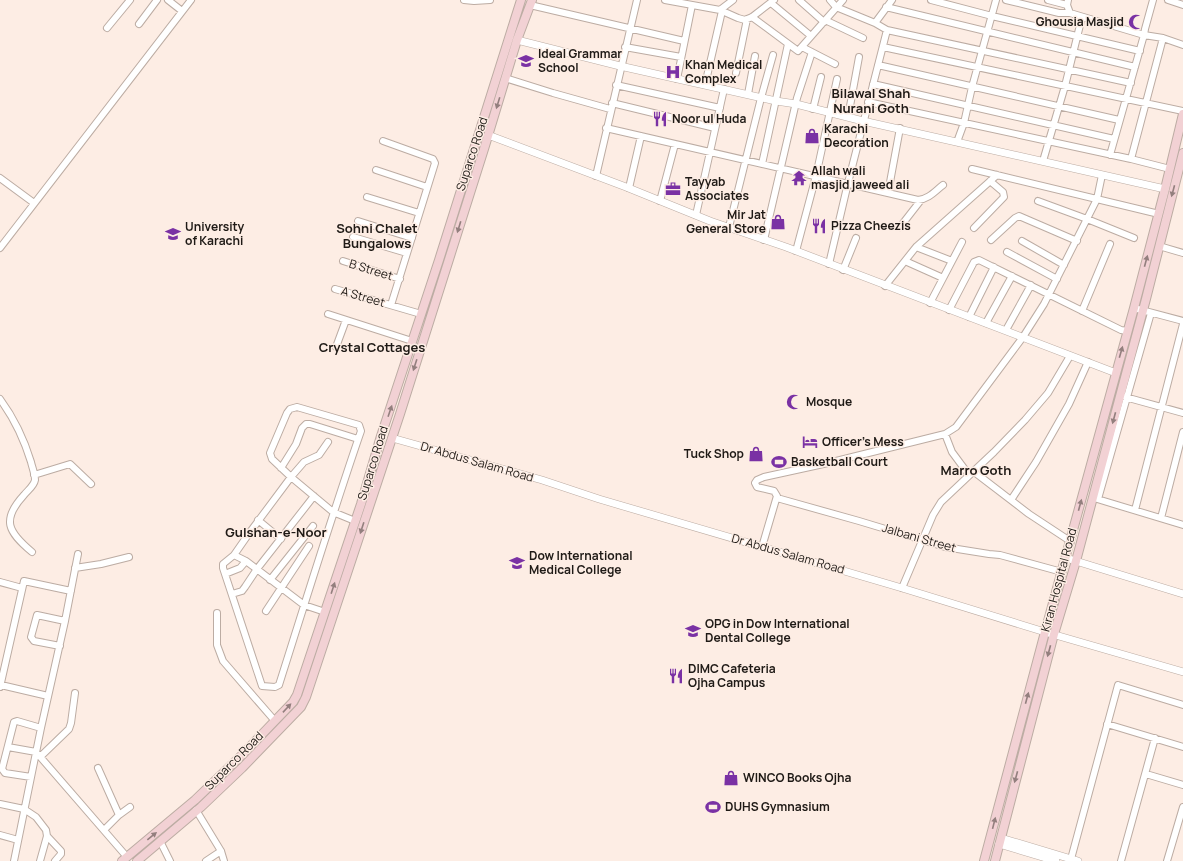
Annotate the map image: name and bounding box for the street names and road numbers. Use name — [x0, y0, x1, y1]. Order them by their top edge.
street label: Suparco Road — [452, 115, 491, 193]
street label: B Street — [347, 255, 395, 284]
street label: A Street — [339, 282, 387, 311]
street label: Suparco Road — [353, 424, 392, 502]
street label: Dr Abdus Salam Road — [419, 437, 536, 486]
street label: Jalbani Street — [880, 519, 958, 556]
street label: Kiran Hospital Road — [1036, 526, 1081, 634]
street label: Dr Abdus Salam Road — [730, 529, 847, 578]
street label: Suparco Road — [200, 727, 267, 794]

